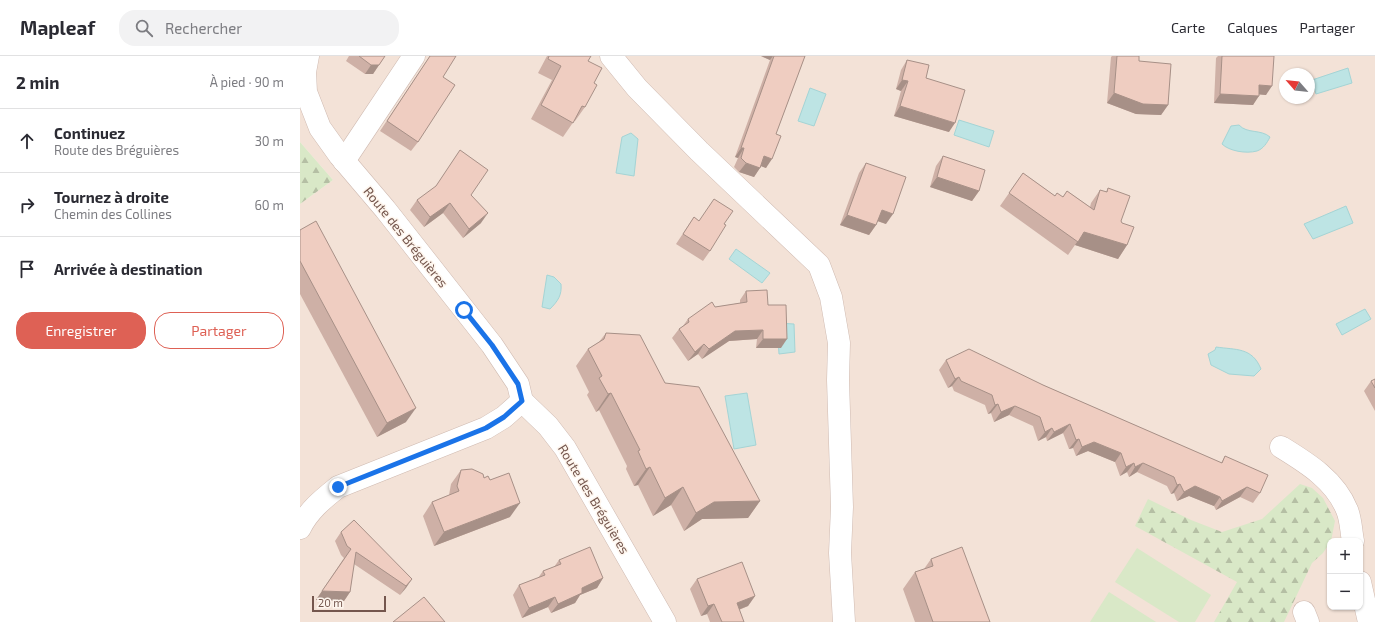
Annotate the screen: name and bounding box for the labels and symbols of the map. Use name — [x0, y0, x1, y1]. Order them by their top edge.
north arrow — [1279, 68, 1315, 104]
street label: Route des Bréguières — [360, 183, 452, 291]
route start — [455, 301, 473, 319]
street label: Route des Bréguières — [555, 441, 633, 557]
route end — [329, 478, 347, 496]
scale bar — [312, 594, 386, 613]

